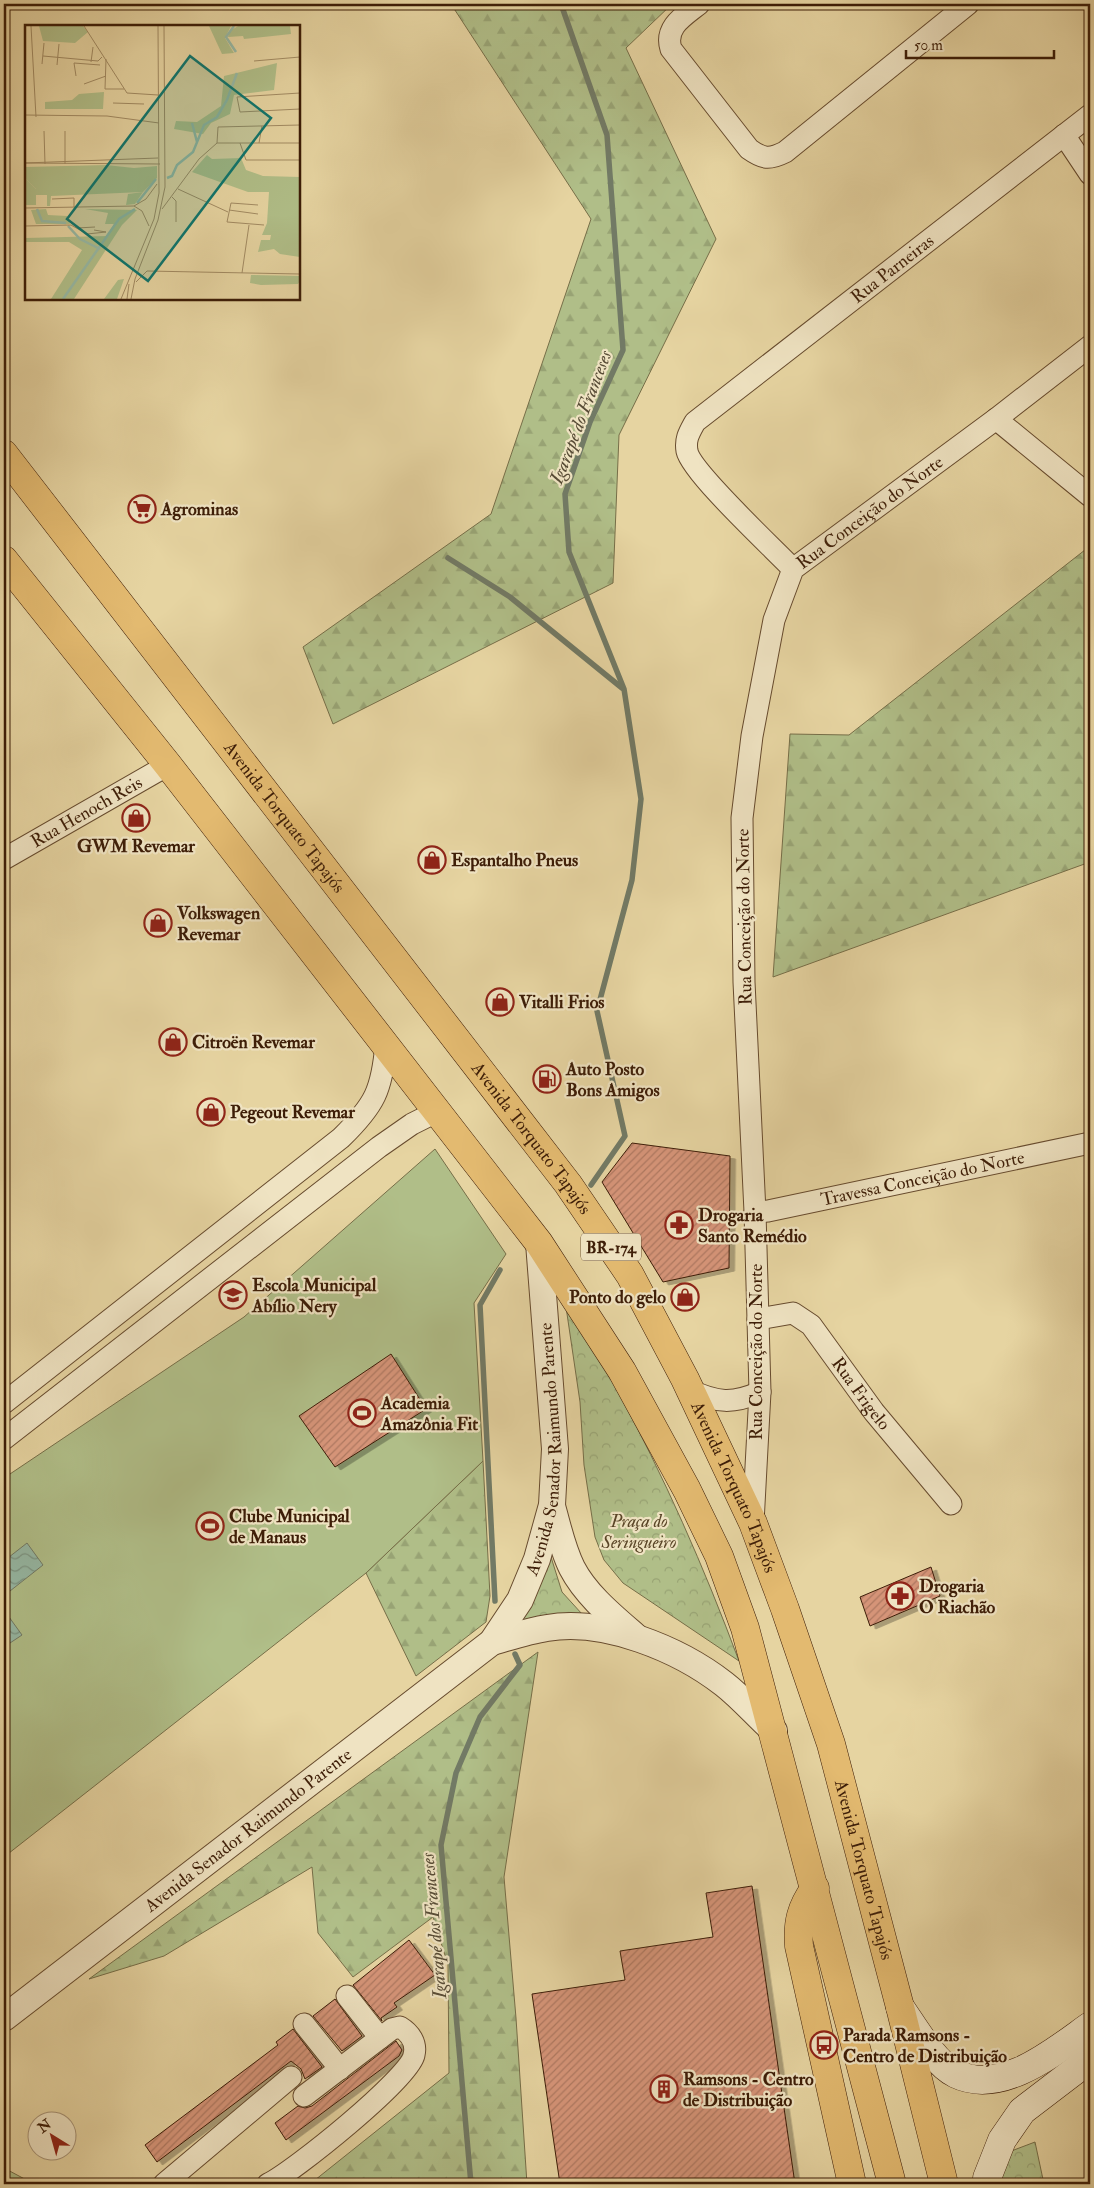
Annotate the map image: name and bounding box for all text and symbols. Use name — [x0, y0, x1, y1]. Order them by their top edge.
inset map — [25, 25, 300, 300]
scale bar — [906, 28, 1054, 60]
text: 50 m — [914, 36, 943, 55]
street label: Rua Parneiras — [846, 229, 939, 309]
water label: Igarapé do Franceses — [544, 347, 618, 488]
street label: Rua Conceição do Norte — [792, 451, 948, 575]
supermarket icon: Agrominas — [127, 494, 157, 524]
place label: Agrominas — [160, 498, 238, 521]
street label: Avenida Torquato Tapajós — [218, 736, 350, 898]
street label: Rua Henoch Reis — [27, 771, 147, 853]
shop icon: GWM Revemar — [121, 803, 151, 833]
street label: Rua Conceição do Norte — [731, 828, 758, 1005]
place label: GWM Revemar — [77, 835, 195, 858]
shop icon: Espantalho Pneus — [417, 845, 447, 875]
place label: Espantalho Pneus — [451, 849, 578, 872]
place label: Volkswagen Revemar — [176, 902, 261, 946]
shop icon: Volkswagen Revemar — [143, 908, 173, 938]
shop icon: Vitalli Frios — [485, 987, 515, 1017]
place label: Vitalli Frios — [518, 991, 604, 1014]
shop icon: Citroën Revemar — [158, 1027, 188, 1057]
place label: Citroën Revemar — [192, 1031, 315, 1054]
street label: Avenida Torquato Tapajós — [465, 1057, 596, 1219]
place label: Auto Posto Bons Amigos — [565, 1058, 660, 1102]
fuel station icon: Auto Posto Bons Amigos — [532, 1064, 562, 1094]
shop icon: Pegeout Revemar — [196, 1097, 226, 1127]
place label: Pegeout Revemar — [230, 1101, 355, 1124]
street label: Travessa Conceição do Norte — [819, 1146, 1027, 1212]
place label: Drogaria Santo Remédio — [698, 1204, 807, 1248]
pharmacy icon: Drogaria Santo Remédio — [664, 1210, 694, 1240]
road number: BR-174 — [581, 1234, 641, 1260]
street label: Rua Conceição do Norte — [745, 1263, 768, 1440]
place label: Escola Municipal Abílio Nery — [251, 1274, 377, 1318]
school or university icon: Escola Municipal Abílio Nery — [218, 1280, 248, 1310]
shop icon: Ponto do gelo — [670, 1282, 700, 1312]
place label: Ponto do gelo — [569, 1286, 666, 1309]
street label: Avenida Senador Raimundo Parente — [520, 1321, 567, 1580]
street label: Rua Frigelo — [826, 1353, 896, 1435]
place label: Academia Amazônia Fit — [380, 1392, 478, 1436]
street label: Avenida Torquato Tapajós — [685, 1397, 782, 1576]
sports icon: Academia Amazônia Fit — [347, 1398, 377, 1428]
place label: Clube Municipal de Manaus — [229, 1505, 350, 1549]
park label: Praça do Seringueiro — [601, 1510, 676, 1554]
sports icon: Clube Municipal de Manaus — [195, 1511, 225, 1541]
place label: Drogaria O Riachão — [919, 1575, 996, 1619]
pharmacy icon: Drogaria O Riachão — [885, 1581, 915, 1611]
street label: Avenida Senador Raimundo Parente — [139, 1743, 357, 1918]
street label: Avenida Torquato Tapajós — [829, 1776, 898, 1963]
water label: Igarapé dos Franceses — [416, 1851, 452, 2001]
place label: Parada Ramsons - Centro de Distribuição — [843, 2024, 1007, 2068]
bus stop icon: Parada Ramsons - Centro de Distribuição — [809, 2030, 839, 2060]
place label: Ramsons - Centro de Distribuição — [683, 2068, 814, 2112]
building icon: Ramsons - Centro de Distribuição — [649, 2074, 679, 2104]
north arrow — [28, 2110, 78, 2160]
text: N — [34, 2115, 55, 2137]

